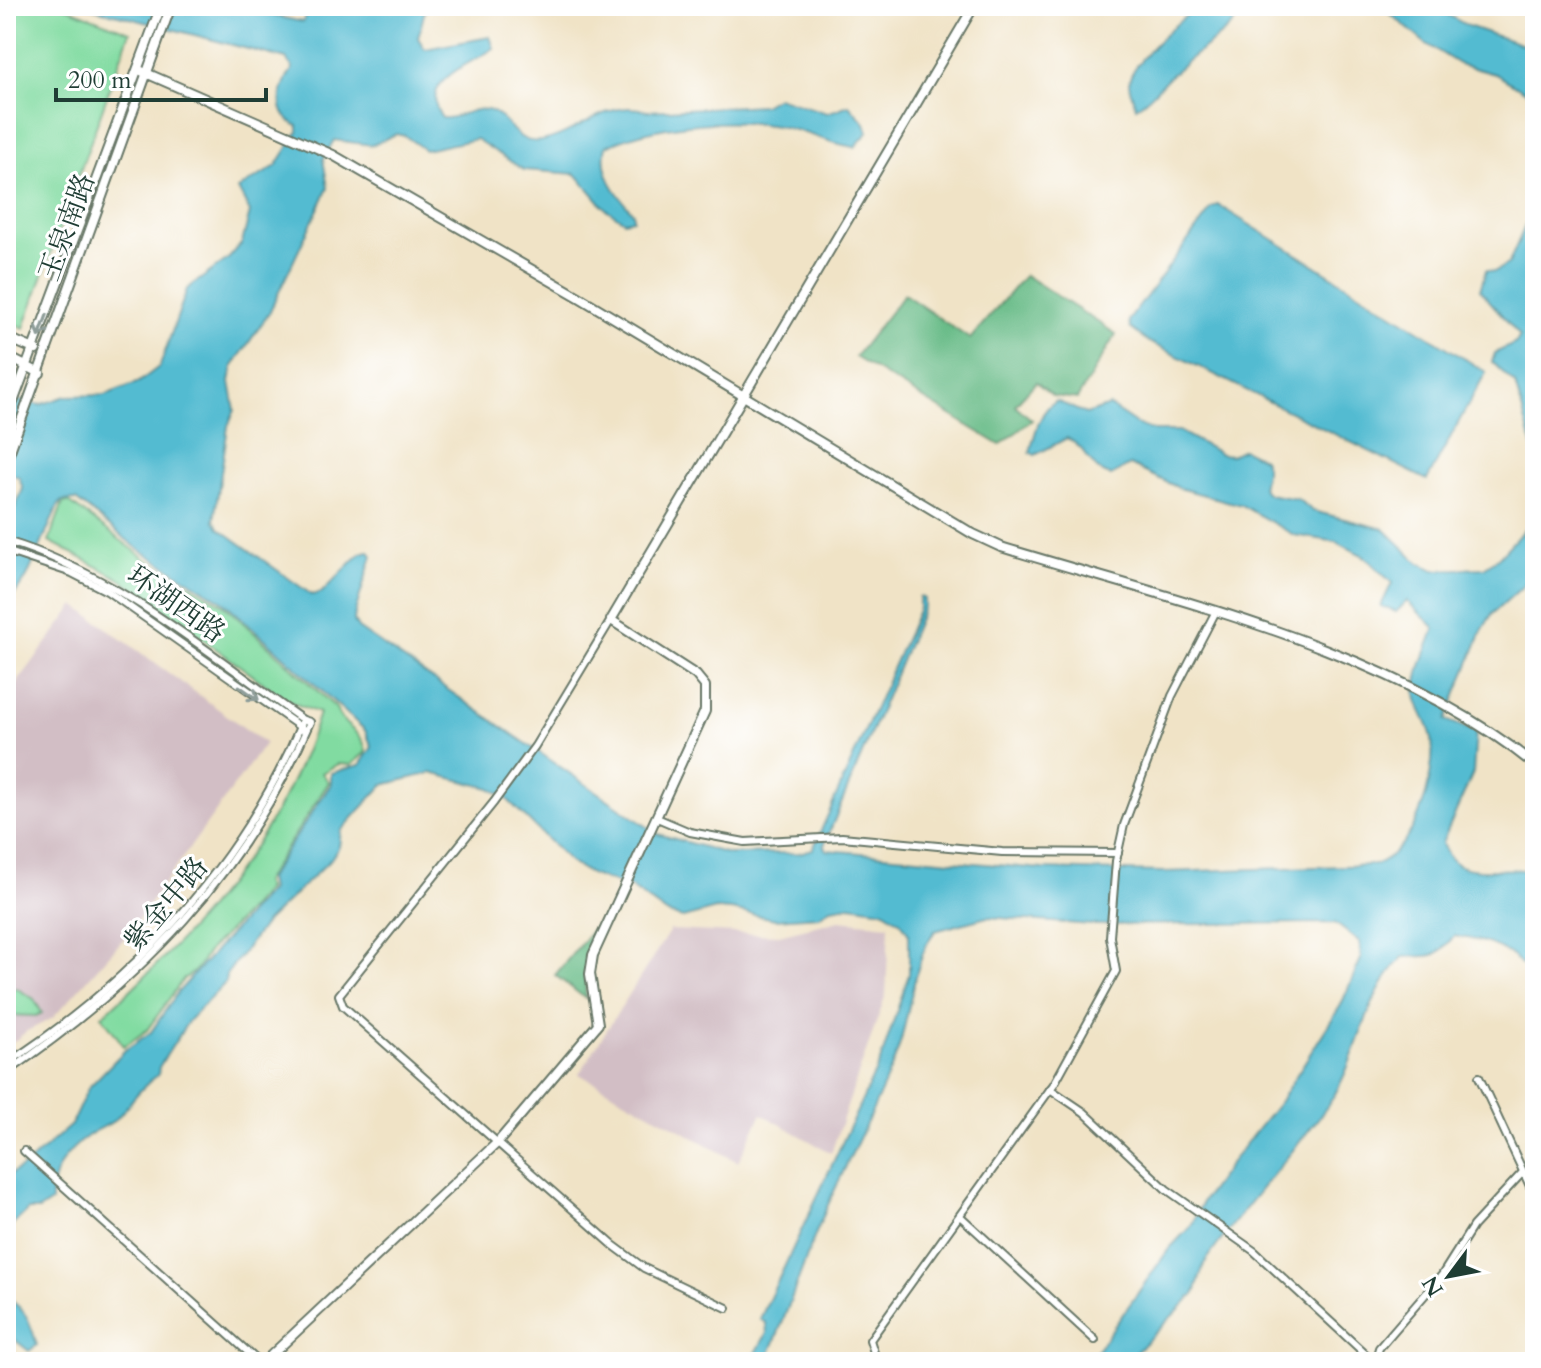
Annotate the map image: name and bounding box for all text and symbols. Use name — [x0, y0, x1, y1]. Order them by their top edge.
scale bar — [56, 52, 266, 102]
text: 200 m — [68, 64, 132, 97]
street label: 玉泉南路 — [30, 168, 104, 286]
one-way arrow — [35, 313, 49, 338]
street label: 环湖西路 — [119, 556, 233, 652]
one-way arrow — [238, 685, 260, 701]
street label: 紫金中路 — [115, 849, 217, 959]
north arrow — [1409, 1236, 1489, 1316]
text: N — [1415, 1270, 1451, 1302]

